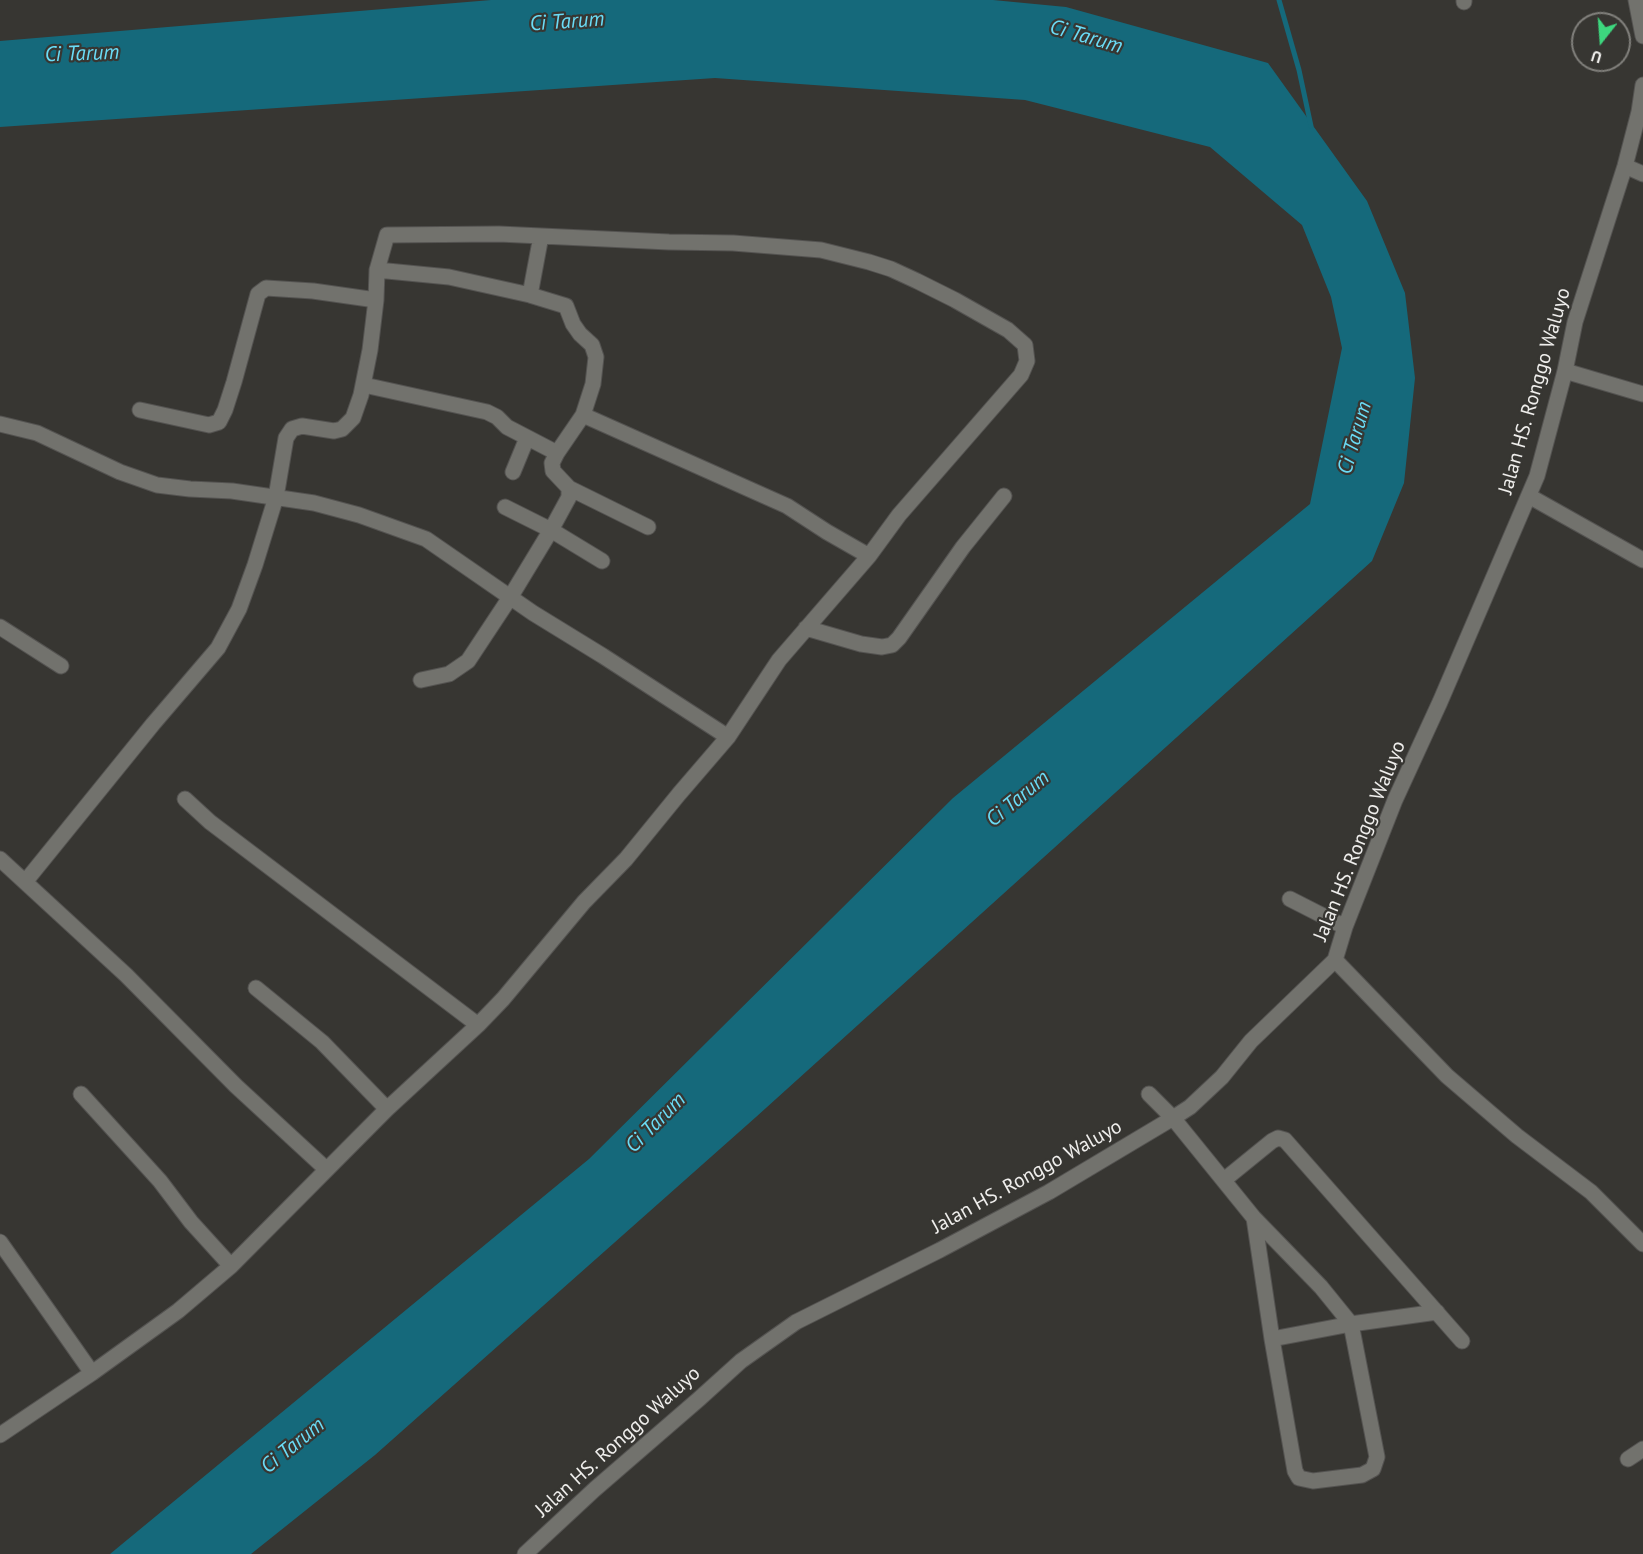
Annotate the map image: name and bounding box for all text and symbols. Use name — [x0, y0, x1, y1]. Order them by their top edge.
water label: Ci Tarum — [529, 7, 605, 37]
north arrow — [1571, 12, 1631, 72]
water label: Ci Tarum — [1047, 15, 1125, 59]
water label: Ci Tarum — [44, 40, 120, 68]
text: U — [1589, 46, 1604, 68]
street label: Jalan HS. Ronggo Waluyo — [1494, 285, 1576, 497]
water label: Ci Tarum — [1333, 399, 1377, 477]
street label: Jalan HS. Ronggo Waluyo — [1309, 737, 1411, 945]
water label: Ci Tarum — [981, 765, 1055, 833]
water label: Ci Tarum — [621, 1088, 691, 1158]
street label: Jalan HS. Ronggo Waluyo — [928, 1115, 1126, 1239]
street label: Jalan HS. Ronggo Waluyo — [531, 1362, 705, 1522]
water label: Ci Tarum — [256, 1413, 330, 1479]

